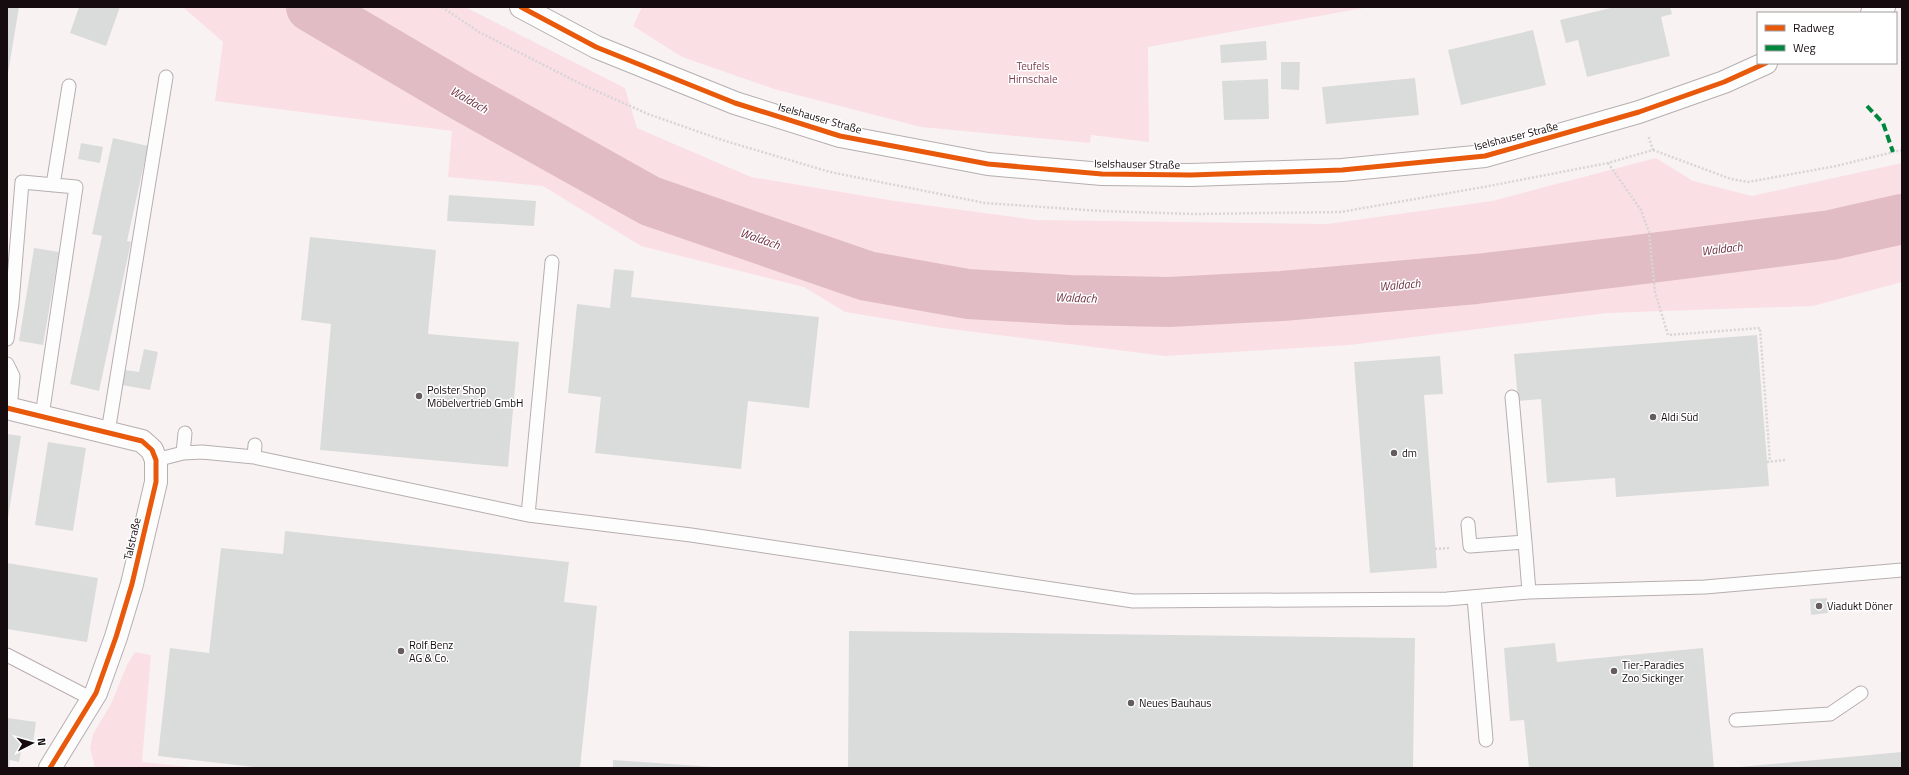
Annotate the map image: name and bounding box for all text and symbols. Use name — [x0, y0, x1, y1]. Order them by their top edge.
legend — [1757, 12, 1897, 64]
text: Radweg — [1793, 18, 1834, 37]
text: Weg — [1793, 38, 1816, 57]
park label: Teufels Hirnschale — [1009, 58, 1058, 87]
water label: Waldach — [447, 81, 493, 119]
street label: Iselshauser Straße — [776, 98, 864, 138]
street label: Iselshauser Straße — [1472, 118, 1560, 154]
street label: Iselshauser Straße — [1094, 155, 1181, 173]
water label: Waldach — [738, 223, 784, 255]
water label: Waldach — [1700, 236, 1744, 260]
water label: Waldach — [1379, 273, 1422, 296]
water label: Waldach — [1055, 287, 1098, 308]
place label: Polster Shop Möbelvertrieb GmbH — [427, 382, 523, 411]
marker: Polster Shop Möbelvertrieb GmbH — [414, 391, 424, 401]
place label: Aldi Süd — [1661, 409, 1699, 425]
marker: Aldi Süd — [1648, 412, 1658, 422]
place label: dm — [1402, 445, 1417, 461]
marker: dm — [1389, 448, 1399, 458]
street label: Talstraße — [119, 516, 145, 562]
place label: Viadukt Döner — [1827, 598, 1893, 614]
marker: Viadukt Döner — [1814, 601, 1824, 611]
place label: Rolf Benz AG & Co. — [409, 637, 453, 666]
marker: Rolf Benz AG & Co. — [396, 646, 406, 656]
place label: Tier-Paradies Zoo Sickinger — [1622, 657, 1684, 686]
marker: Tier-Paradies Zoo Sickinger — [1609, 666, 1619, 676]
place label: Neues Bauhaus — [1139, 695, 1211, 711]
marker: Neues Bauhaus — [1126, 698, 1136, 708]
north arrow — [12, 723, 52, 763]
text: N — [34, 737, 50, 747]

